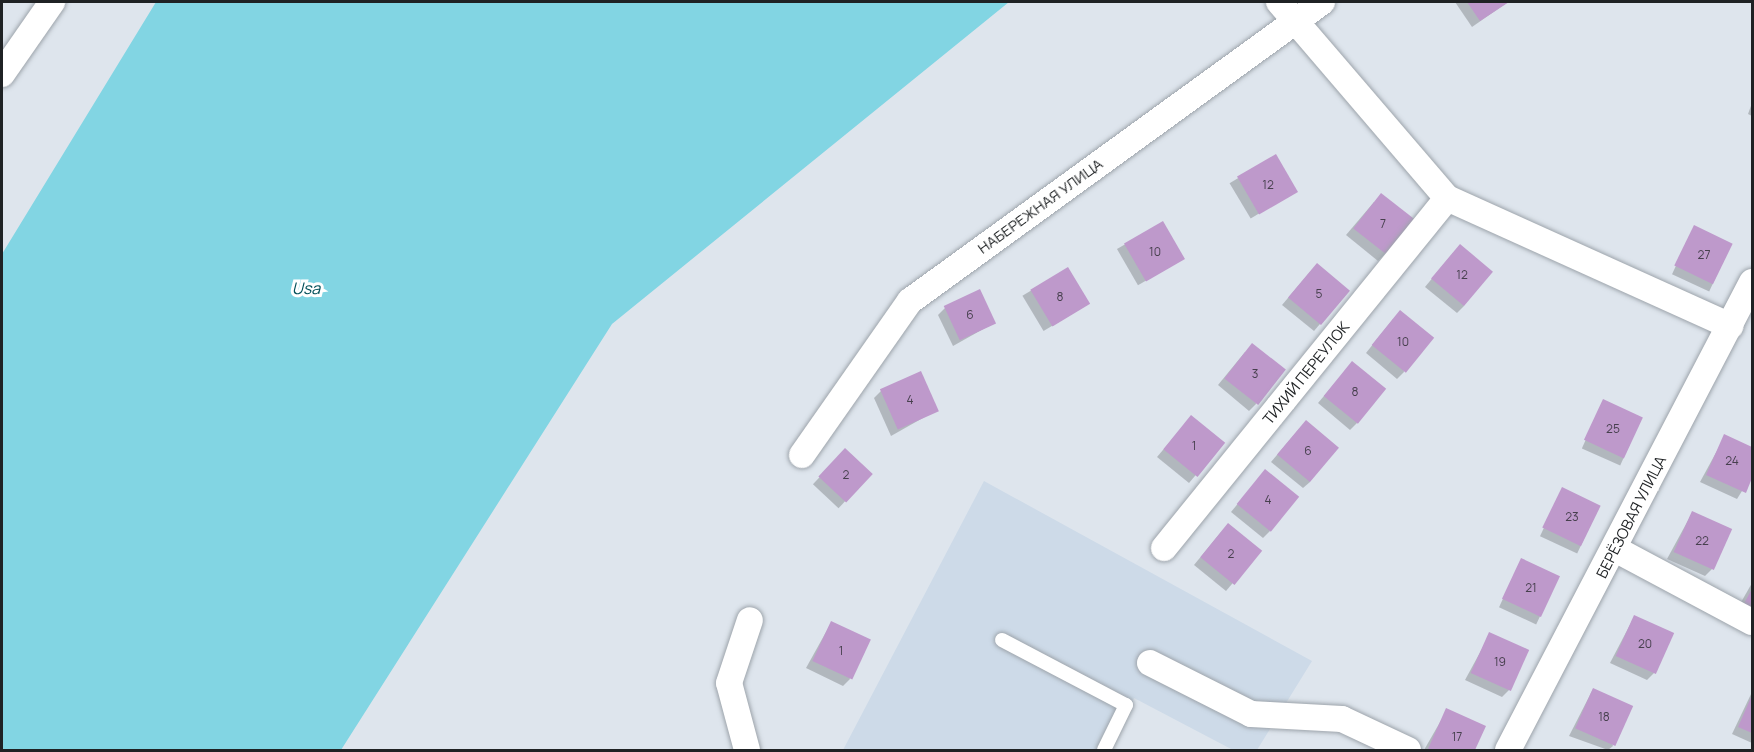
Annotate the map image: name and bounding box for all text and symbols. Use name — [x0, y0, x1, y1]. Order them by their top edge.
street label: НАБЕРЕЖНАЯ УЛИЦА — [974, 155, 1106, 257]
house number: 12 — [1262, 178, 1274, 192]
house number: 7 — [1380, 217, 1386, 231]
house number: 10 — [1149, 245, 1161, 259]
house number: 27 — [1698, 248, 1710, 262]
house number: 12 — [1456, 268, 1468, 282]
water label: Usa — [292, 278, 320, 298]
house number: 5 — [1316, 287, 1322, 301]
house number: 8 — [1057, 290, 1063, 304]
house number: 6 — [966, 308, 974, 322]
street label: ТИХИЙ ПЕРЕУЛОК — [1259, 318, 1353, 428]
house number: 10 — [1397, 335, 1409, 349]
house number: 3 — [1252, 367, 1258, 381]
house number: 8 — [1352, 385, 1358, 399]
house number: 4 — [906, 393, 914, 407]
house number: 25 — [1606, 422, 1620, 436]
house number: 1 — [1192, 439, 1196, 453]
house number: 6 — [1304, 444, 1312, 458]
street label: БЕРЁЗОВАЯ УЛИЦА — [1592, 453, 1670, 581]
house number: 24 — [1725, 454, 1739, 468]
house number: 2 — [843, 468, 849, 482]
house number: 4 — [1264, 493, 1272, 507]
house number: 23 — [1565, 510, 1579, 524]
house number: 22 — [1695, 534, 1709, 548]
house number: 2 — [1228, 547, 1234, 561]
house number: 21 — [1525, 581, 1537, 595]
house number: 20 — [1638, 637, 1652, 651]
house number: 1 — [839, 644, 843, 658]
house number: 19 — [1494, 655, 1506, 669]
house number: 18 — [1598, 710, 1610, 724]
house number: 17 — [1452, 730, 1462, 744]

